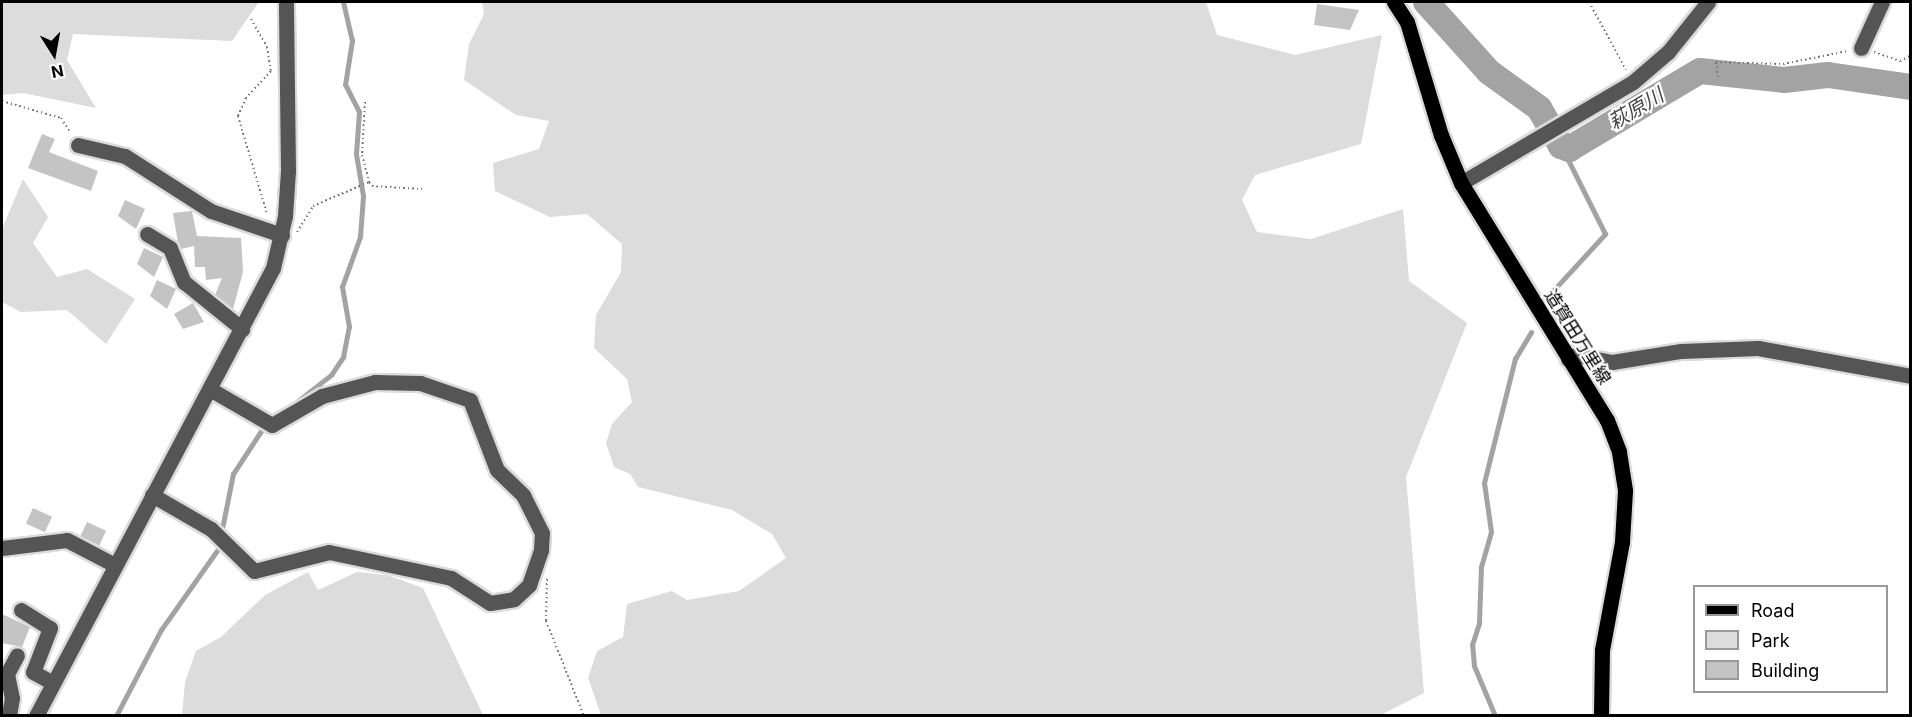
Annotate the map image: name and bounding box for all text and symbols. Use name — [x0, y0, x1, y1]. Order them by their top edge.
north arrow — [24, 24, 84, 84]
text: N — [50, 61, 65, 83]
water label: 萩原川 — [1604, 83, 1668, 135]
street label: 造賀田万里線 — [1539, 285, 1615, 389]
legend — [1693, 585, 1888, 693]
text: Road — [1751, 600, 1794, 621]
text: Park — [1751, 630, 1790, 651]
text: Building — [1751, 660, 1819, 681]

